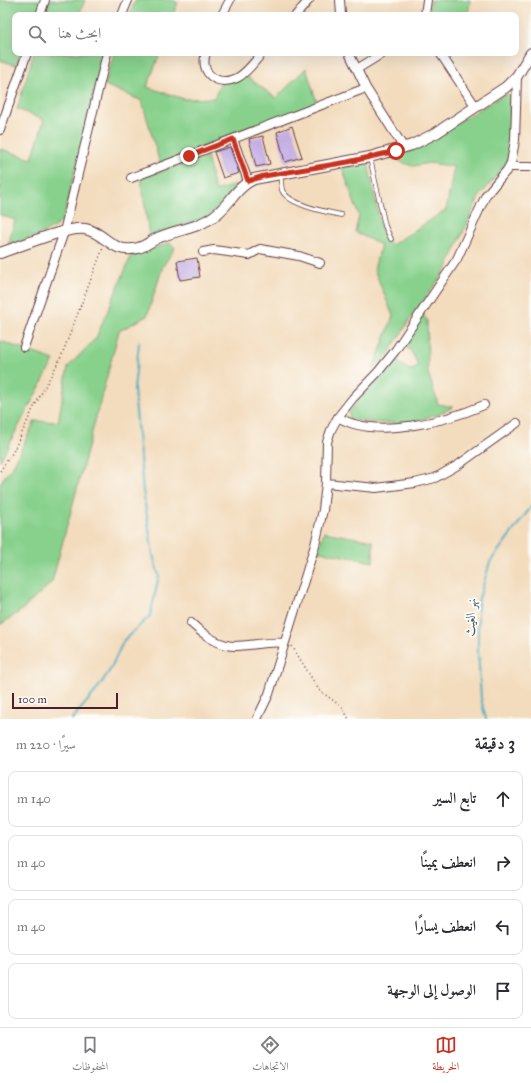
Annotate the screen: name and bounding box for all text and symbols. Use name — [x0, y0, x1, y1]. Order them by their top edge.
search box — [12, 12, 519, 56]
icon: search — [26, 23, 48, 45]
text: ابحث هنا — [58, 24, 101, 42]
route start — [387, 142, 405, 160]
route end — [180, 147, 198, 165]
water label: نهر الغيث — [462, 597, 480, 637]
scale bar — [12, 691, 118, 710]
text: 100 m — [18, 693, 47, 706]
text: 3 دقيقة — [475, 733, 515, 754]
text: سيرًا · 220 m — [16, 737, 76, 753]
icon: ahead — [492, 788, 514, 810]
text: تابع السير — [434, 789, 476, 807]
text: 140 m — [17, 791, 51, 807]
icon: right — [492, 852, 514, 874]
text: انعطف يمينًا — [421, 853, 476, 871]
text: 40 m — [17, 855, 46, 871]
icon: left — [492, 916, 514, 938]
text: انعطف يسارًا — [414, 917, 476, 935]
text: 40 m — [17, 919, 46, 935]
icon: arrive — [492, 980, 514, 1002]
text: الوصول إلى الوجهة — [387, 981, 476, 999]
tab: المحفوظات — [72, 1034, 108, 1077]
tab: الاتجاهات — [252, 1034, 289, 1077]
tab: الخريطة — [432, 1034, 459, 1077]

